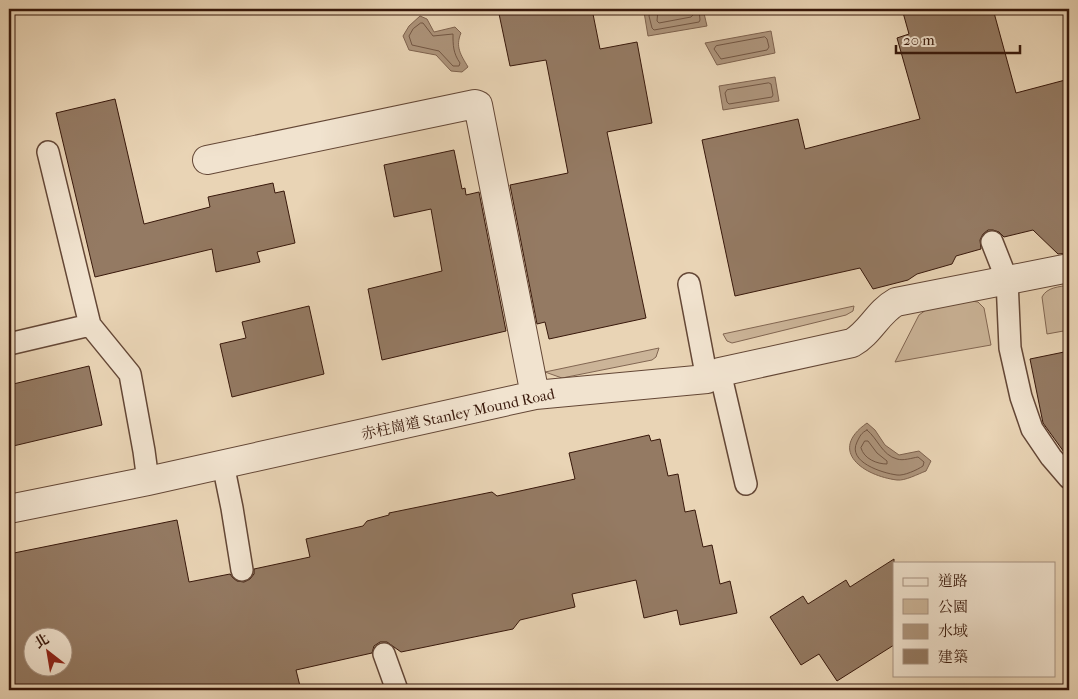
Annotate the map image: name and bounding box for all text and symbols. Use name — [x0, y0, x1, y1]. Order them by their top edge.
scale bar — [896, 22, 1019, 54]
text: 20 m — [903, 31, 935, 49]
street label: 赤柱崗道 Stanley Mound Road — [360, 385, 557, 443]
legend — [893, 562, 1056, 676]
text: 道路 — [938, 572, 968, 590]
text: 公園 — [938, 598, 968, 616]
text: 水域 — [938, 622, 968, 640]
north arrow — [22, 626, 72, 676]
text: 北 — [31, 630, 52, 652]
text: 建築 — [938, 648, 968, 666]

